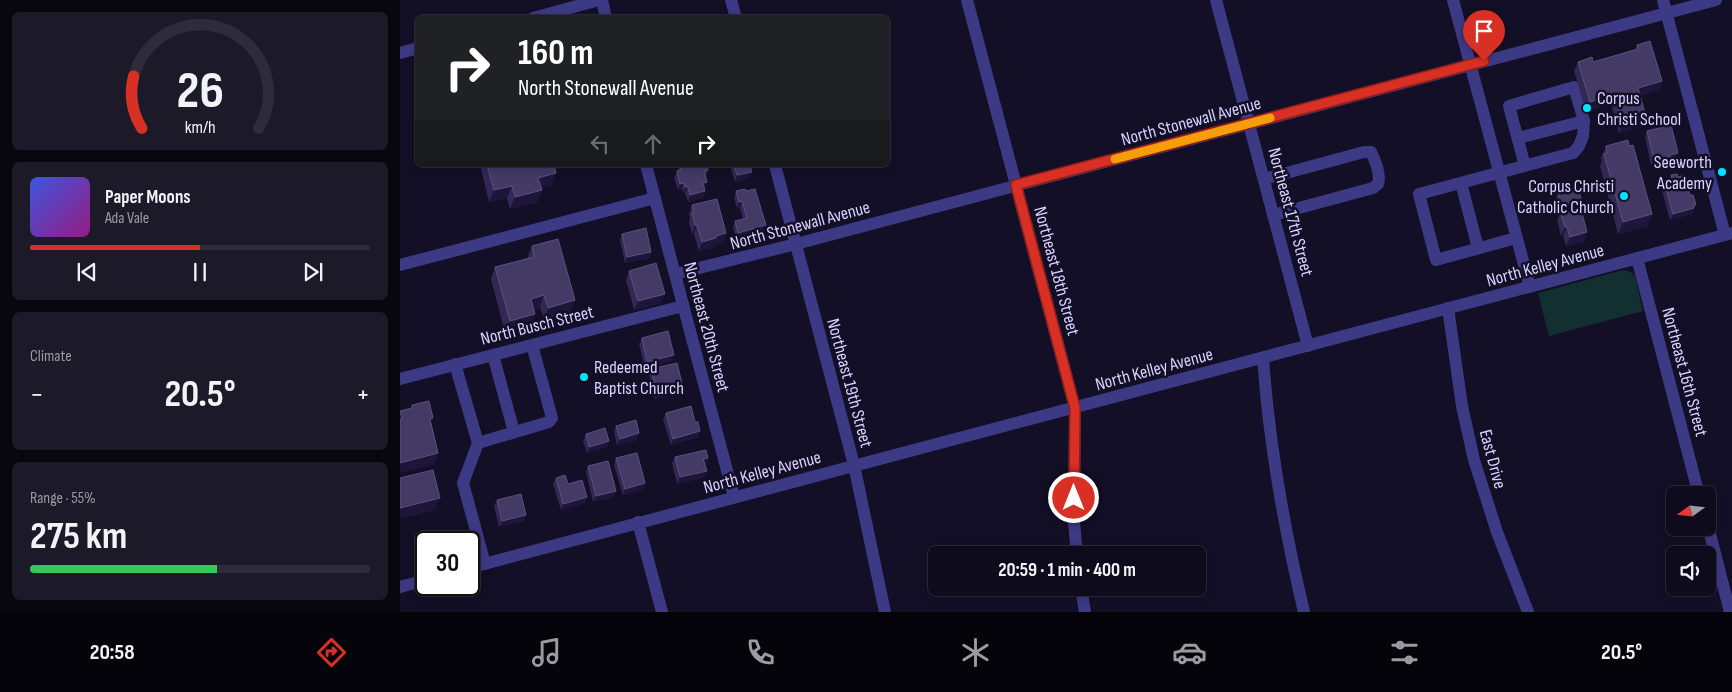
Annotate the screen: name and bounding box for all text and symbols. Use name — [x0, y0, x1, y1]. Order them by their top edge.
pin — [1463, 10, 1505, 61]
icon: arrive — [1470, 17, 1498, 45]
text: 160 m — [518, 32, 594, 75]
icon: right — [435, 35, 500, 100]
text: 26 — [176, 60, 224, 123]
text: North Stonewall Avenue — [518, 75, 694, 102]
place label: Corpus Christi School — [1597, 88, 1681, 130]
street label: North Stonewall Avenue — [1119, 93, 1263, 150]
marker: Corpus Christi School — [1581, 102, 1593, 114]
text: km/h — [185, 117, 215, 138]
icon: left — [586, 130, 614, 158]
icon: ahead — [639, 130, 667, 158]
icon: right — [692, 130, 720, 158]
street label: Northeast 17th Street — [1263, 146, 1318, 279]
place label: Seeworth Academy — [1654, 152, 1712, 194]
marker: Seeworth Academy — [1716, 166, 1728, 178]
place label: Corpus Christi Catholic Church — [1517, 176, 1614, 218]
text: Paper Moons — [105, 186, 191, 209]
marker: Corpus Christi Catholic Church — [1618, 190, 1630, 202]
street label: North Stonewall Avenue — [728, 197, 872, 254]
street label: Northeast 18th Street — [1029, 204, 1084, 338]
text: Ada Vale — [105, 209, 149, 228]
street label: North Kelley Avenue — [1484, 240, 1606, 291]
icon: previous — [73, 258, 101, 286]
icon: pause — [186, 258, 214, 286]
icon: next — [299, 258, 327, 286]
street label: Northeast 20th Street — [679, 260, 734, 395]
street label: North Busch Street — [478, 301, 596, 350]
street label: Northeast 16th Street — [1657, 305, 1712, 439]
street label: Northeast 19th Street — [822, 316, 877, 450]
street label: North Kelley Avenue — [1093, 344, 1215, 395]
text: Climate — [30, 347, 72, 366]
place label: Redeemed Baptist Church — [594, 357, 684, 399]
marker: Redeemed Baptist Church — [578, 371, 590, 383]
text: 20.5° — [164, 372, 236, 417]
text: − — [30, 378, 44, 411]
text: + — [356, 378, 370, 411]
street label: East Drive — [1475, 427, 1510, 491]
street label: North Kelley Avenue — [701, 447, 823, 498]
position arrow — [1047, 471, 1099, 523]
north arrow — [1666, 486, 1716, 536]
map controls — [1666, 486, 1716, 596]
text: Range · 55% — [30, 489, 96, 508]
text: 275 km — [30, 514, 127, 559]
speed limit sign: 30 — [415, 531, 480, 596]
button: sound — [1666, 546, 1716, 596]
text: 20:59 · 1 min · 400 m — [998, 559, 1136, 582]
icon: directions — [314, 635, 349, 670]
icon: music — [529, 635, 564, 670]
icon: phone — [743, 635, 778, 670]
icon: climate — [958, 635, 993, 670]
icon: car — [1172, 635, 1207, 670]
icon: filters — [1387, 635, 1422, 670]
text: 20:58 — [90, 639, 135, 666]
text: 20.5° — [1601, 639, 1642, 666]

